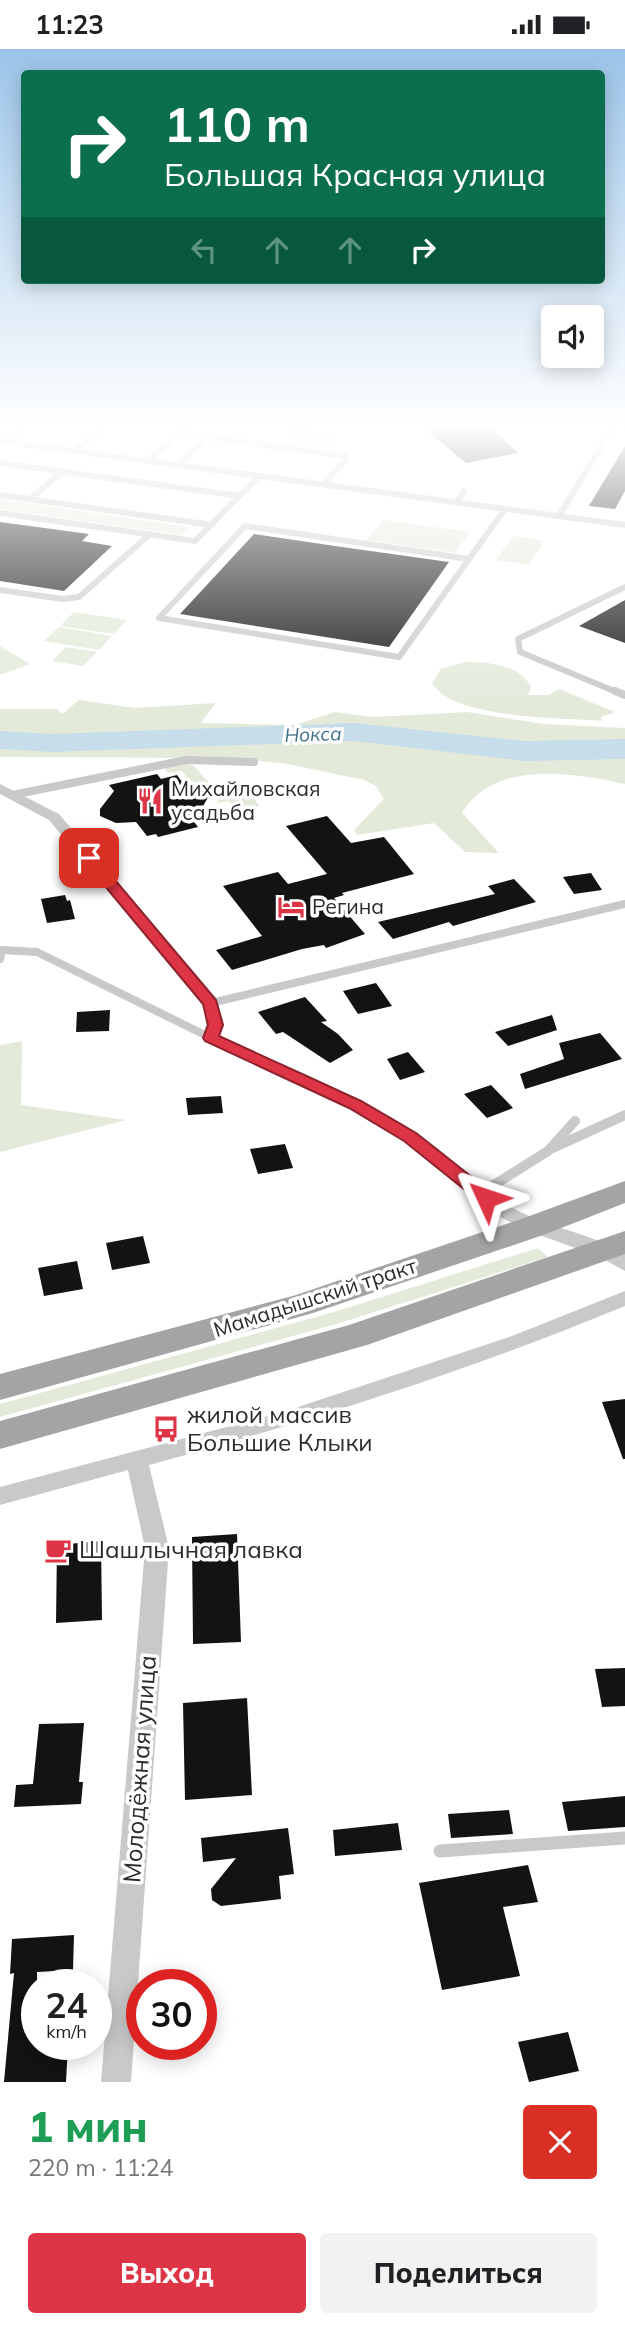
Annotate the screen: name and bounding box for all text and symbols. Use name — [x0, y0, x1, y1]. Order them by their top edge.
text: 11:23 — [35, 8, 104, 41]
text: 110 m — [164, 93, 310, 154]
icon: right — [49, 98, 140, 189]
text: Большая Красная улица — [164, 154, 546, 194]
icon: left — [185, 231, 223, 269]
icon: ahead — [258, 231, 296, 269]
icon: ahead — [331, 231, 369, 269]
icon: right — [404, 231, 442, 269]
map controls — [541, 305, 604, 368]
button: sound — [541, 305, 604, 368]
water label: Нокса — [284, 721, 342, 747]
place label: Михайловская усадьба — [171, 775, 321, 825]
restaurant icon: Михайловская усадьба — [135, 786, 165, 816]
pin — [59, 828, 119, 888]
icon: arrive — [70, 839, 108, 877]
hotel icon: Регина — [276, 892, 306, 922]
place label: Регина — [312, 893, 384, 919]
position arrow — [449, 1161, 523, 1235]
street label: Мамадышский тракт — [210, 1252, 420, 1342]
place label: жилой массив Большие Клыки — [187, 1399, 373, 1457]
bus stop icon: жилой массив Большие Клыки — [151, 1414, 181, 1444]
place label: Шашлычная лавка — [79, 1534, 303, 1564]
cafe icon: Шашлычная лавка — [43, 1535, 73, 1565]
street label: Молодёжная улица — [116, 1654, 162, 1884]
speed limit sign: 30 — [126, 1969, 217, 2060]
text: 24 — [45, 1983, 88, 2027]
text: km/h — [46, 2020, 87, 2043]
text: 1 мин — [28, 2100, 148, 2153]
button: close — [523, 2105, 597, 2179]
text: 220 m · 11:24 — [28, 2153, 173, 2182]
button: Выход — [28, 2233, 306, 2313]
button: Поделиться — [320, 2233, 597, 2313]

